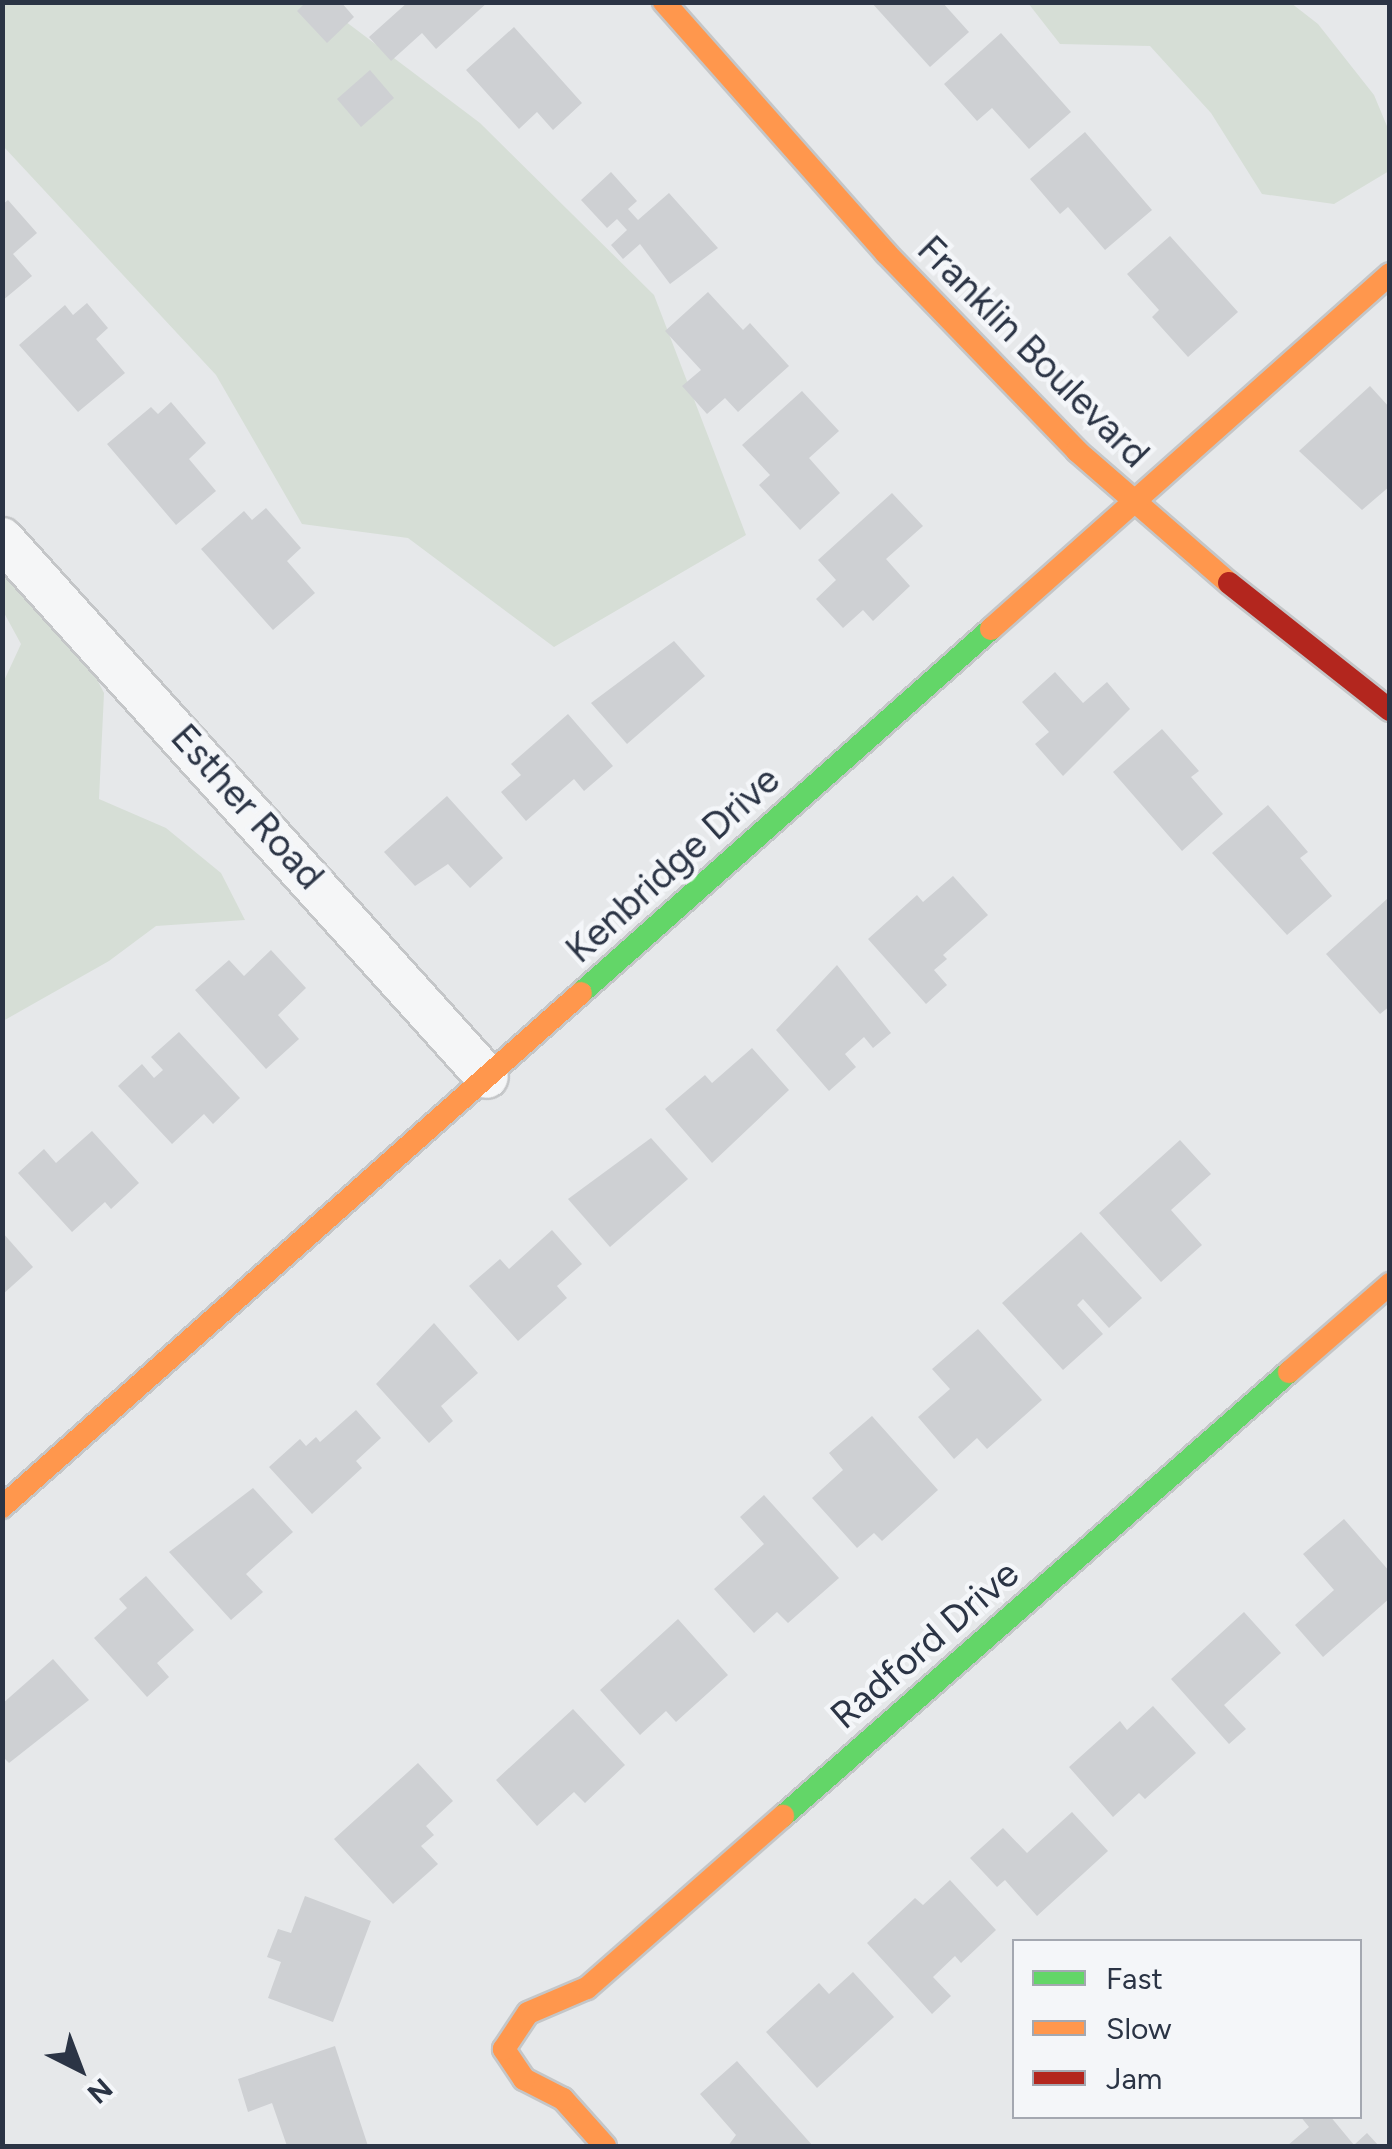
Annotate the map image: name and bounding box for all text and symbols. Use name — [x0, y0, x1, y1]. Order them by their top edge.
street label: Franklin Boulevard — [908, 227, 1158, 477]
street label: Esther Road — [161, 715, 333, 899]
street label: Kenbridge Drive — [557, 757, 789, 973]
street label: Radford Drive — [822, 1551, 1028, 1739]
legend — [1012, 1939, 1362, 2119]
text: Fast — [1106, 1960, 1163, 1997]
text: Slow — [1106, 2010, 1172, 2047]
north arrow — [30, 2019, 130, 2119]
text: Jam — [1106, 2060, 1162, 2097]
text: N — [81, 2071, 119, 2111]

